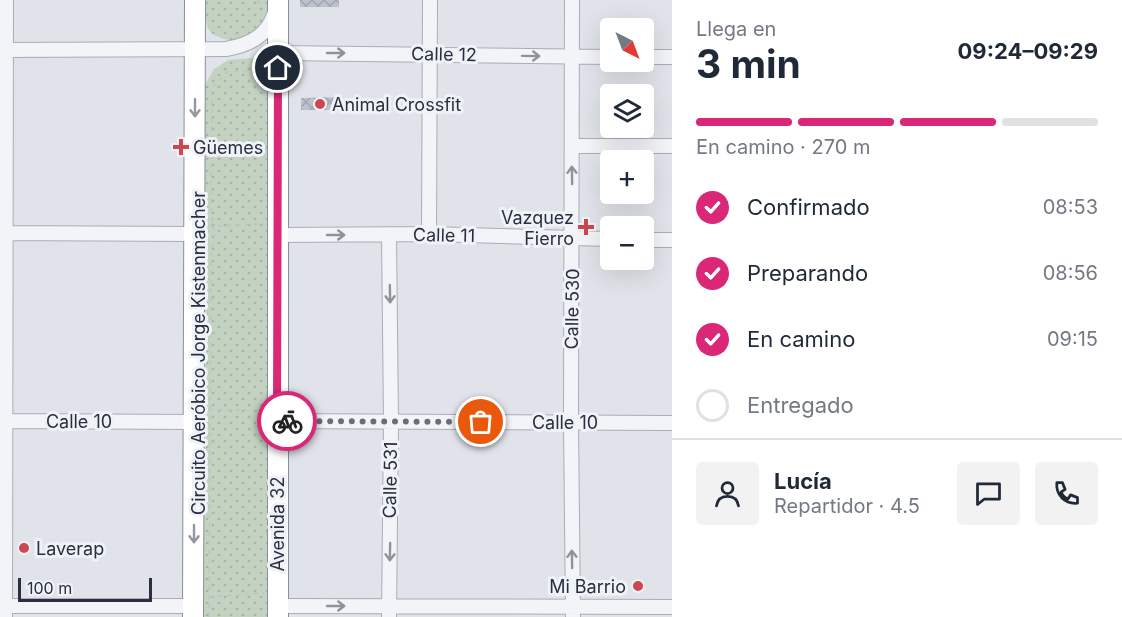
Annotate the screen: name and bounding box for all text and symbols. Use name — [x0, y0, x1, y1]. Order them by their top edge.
text: Llega en — [696, 17, 776, 41]
north arrow — [600, 18, 654, 72]
map controls — [600, 18, 654, 270]
text: 09:24–09:29 — [958, 38, 1098, 64]
text: 3 min — [696, 40, 801, 87]
pin — [252, 42, 303, 93]
street label: Calle 12 — [411, 43, 477, 65]
one-way arrow — [326, 47, 346, 59]
one-way arrow — [521, 50, 541, 61]
icon: home — [261, 51, 294, 84]
button: layers — [600, 84, 654, 138]
place label: Animal Crossfit — [332, 94, 461, 115]
marker: Animal Crossfit — [313, 97, 327, 111]
one-way arrow — [189, 98, 201, 118]
text: En camino · 270 m — [696, 135, 870, 159]
place label: Güemes — [193, 137, 263, 158]
marker: Güemes — [174, 140, 188, 154]
button: + — [600, 150, 654, 204]
one-way arrow — [566, 165, 578, 185]
street label: Circuito Aeróbico Jorge Kistenmacher — [188, 191, 209, 515]
icon: check — [696, 191, 729, 224]
text: Confirmado — [747, 194, 870, 220]
text: 08:53 — [1043, 195, 1098, 219]
place label: Vazquez Fierro — [501, 207, 574, 249]
button: − — [600, 216, 654, 270]
marker: Vazquez Fierro — [579, 220, 593, 234]
street label: Calle 11 — [413, 224, 475, 246]
one-way arrow — [325, 229, 345, 241]
icon: check — [696, 257, 729, 290]
text: Preparando — [747, 260, 868, 286]
text: 08:56 — [1043, 261, 1098, 285]
street label: Calle 530 — [561, 268, 583, 350]
one-way arrow — [384, 283, 395, 303]
icon: check — [696, 323, 729, 356]
text: En camino — [747, 326, 855, 352]
text: 09:15 — [1047, 327, 1098, 351]
courier — [257, 391, 317, 451]
text: Entregado — [747, 392, 854, 418]
pin — [455, 396, 506, 447]
icon: bike — [271, 405, 304, 438]
icon: bag — [464, 405, 497, 438]
street label: Calle 10 — [46, 411, 112, 432]
street label: Calle 10 — [532, 412, 598, 433]
street label: Calle 531 — [379, 441, 401, 519]
button: person — [696, 462, 759, 525]
button: chat — [957, 462, 1020, 525]
button: phone — [1035, 462, 1098, 525]
text: Lucía — [774, 468, 832, 494]
street label: Avenida 32 — [267, 477, 288, 571]
text: Repartidor · 4.5 — [774, 494, 920, 518]
one-way arrow — [188, 524, 200, 544]
place label: Laverap — [36, 538, 104, 559]
marker: Laverap — [17, 541, 31, 555]
one-way arrow — [384, 541, 396, 561]
one-way arrow — [566, 549, 578, 569]
scale bar — [18, 575, 152, 602]
place label: Mi Barrio — [549, 576, 626, 597]
text: 100 m — [27, 578, 72, 598]
marker: Mi Barrio — [631, 579, 645, 593]
one-way arrow — [326, 600, 346, 612]

